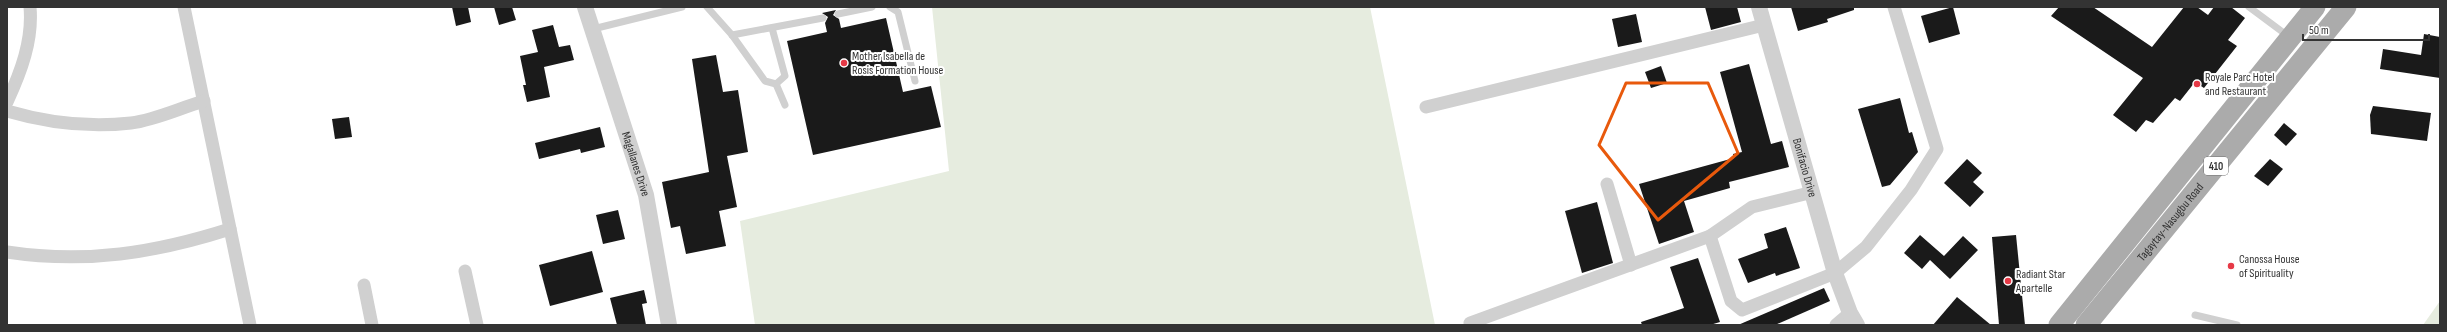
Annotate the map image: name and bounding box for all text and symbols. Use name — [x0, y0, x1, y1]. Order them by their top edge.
scale bar — [2303, 16, 2429, 42]
text: 50 m — [2309, 23, 2329, 38]
place label: Mother Isabella de Rosis Formation House — [852, 49, 944, 78]
marker: Mother Isabella de Rosis Formation House — [839, 58, 849, 68]
place label: Royale Parc Hotel and Restaurant — [2205, 70, 2275, 99]
marker: Royale Parc Hotel and Restaurant — [2192, 79, 2202, 89]
street label: Magallanes Drive — [618, 130, 653, 199]
street label: Bonifacio Drive — [1789, 137, 1820, 199]
road number: 410 — [2204, 157, 2228, 175]
street label: Tagaytay-Nasugbu Road — [2134, 180, 2207, 264]
place label: Canossa House of Spirituality — [2239, 252, 2300, 281]
marker: Canossa House of Spirituality — [2226, 261, 2236, 271]
place label: Radiant Star Apartelle — [2015, 267, 2066, 296]
marker: Radiant Star Apartelle — [2003, 276, 2013, 286]

